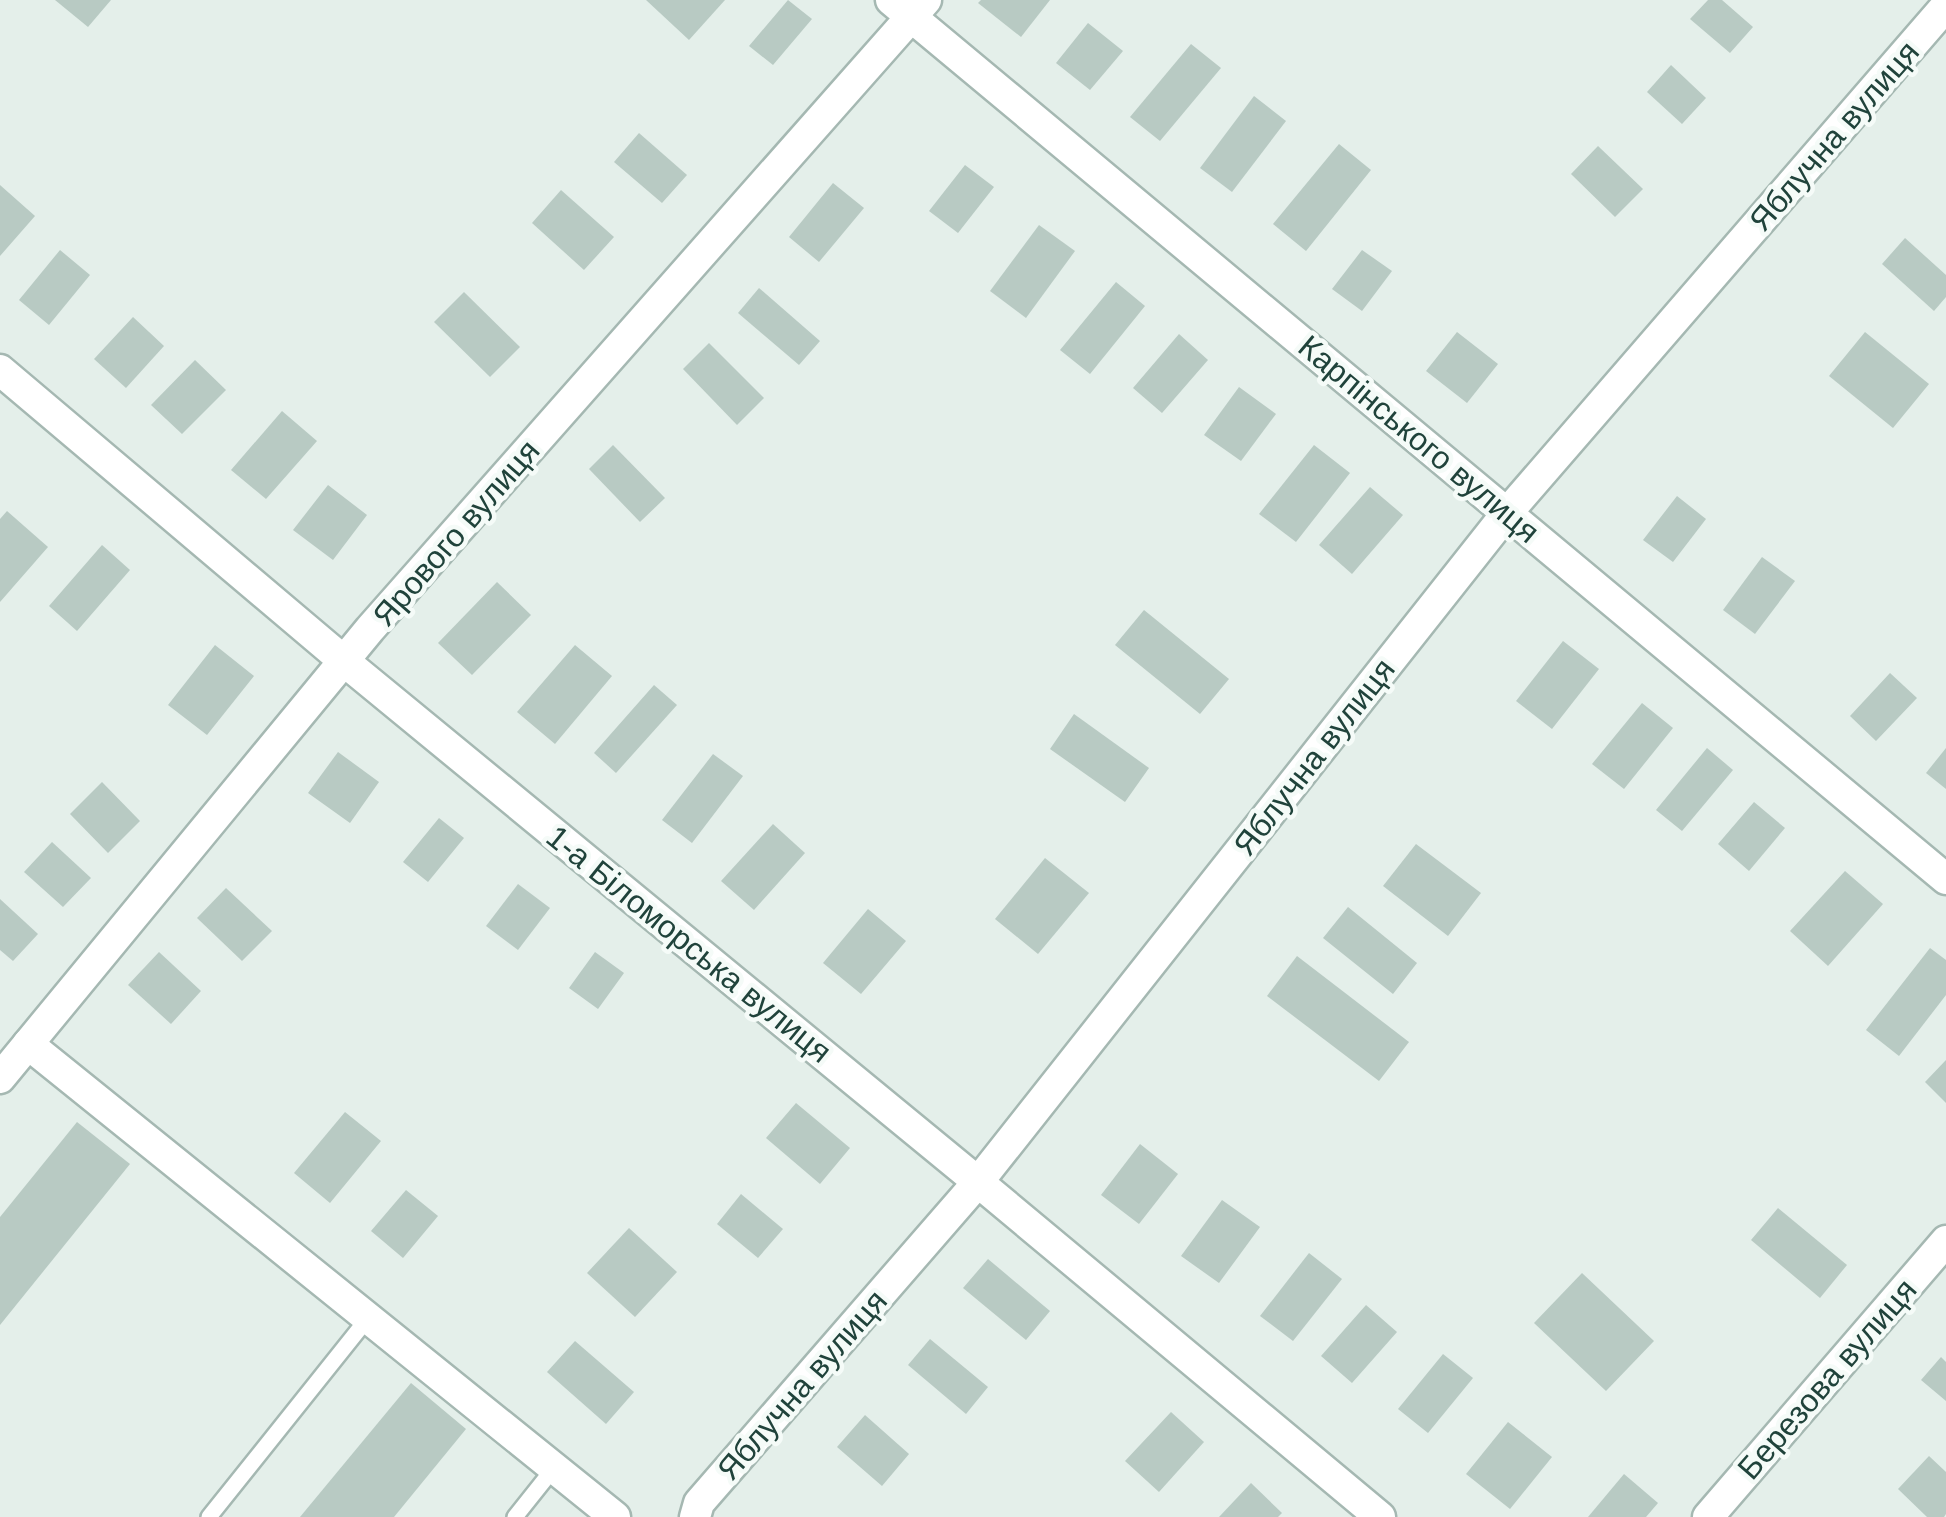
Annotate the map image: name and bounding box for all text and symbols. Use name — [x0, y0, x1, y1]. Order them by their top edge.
street label: Яблучна вулиця — [1742, 34, 1926, 238]
street label: Карпінського вулиця — [1292, 328, 1546, 550]
street label: Ярового вулиця — [365, 433, 547, 633]
street label: Яблучна вулиця — [1226, 652, 1402, 862]
street label: 1-а Біломорська вулиця — [540, 818, 838, 1070]
street label: Березова вулиця — [1730, 1272, 1924, 1486]
street label: Яблучна вулиця — [710, 1283, 894, 1487]

